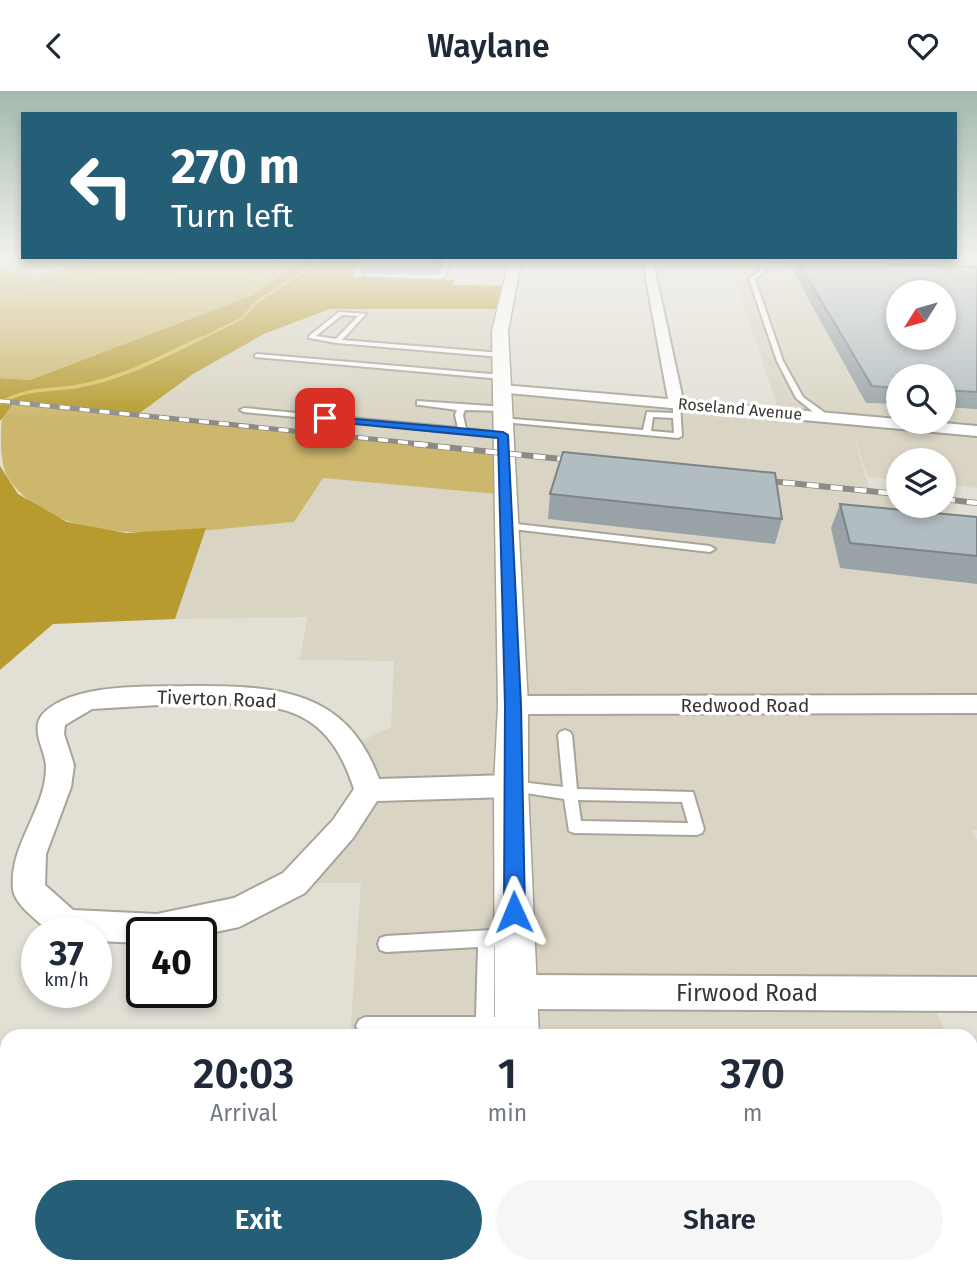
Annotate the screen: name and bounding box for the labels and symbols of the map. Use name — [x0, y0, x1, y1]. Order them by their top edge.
north arrow — [886, 280, 956, 350]
pin — [295, 388, 355, 448]
street label: Roseland Avenue — [677, 394, 803, 424]
street label: Tiverton Road — [157, 685, 277, 713]
street label: Redwood Road — [681, 694, 809, 717]
position arrow — [477, 875, 551, 949]
speed limit sign: 40 — [126, 917, 217, 1008]
street label: Firwood Road — [676, 979, 818, 1007]

